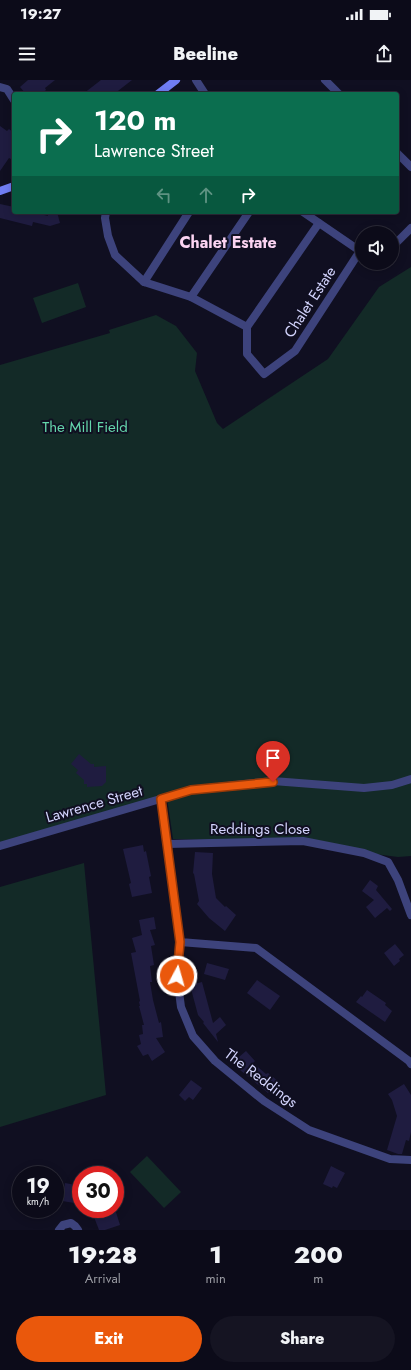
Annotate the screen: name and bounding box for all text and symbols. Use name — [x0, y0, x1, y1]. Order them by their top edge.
text: 19:27 — [20, 3, 61, 25]
text: Beeline — [173, 41, 238, 67]
icon: menu — [16, 43, 38, 65]
icon: share — [373, 43, 395, 65]
text: 120 m — [94, 100, 177, 141]
icon: right — [28, 108, 80, 160]
text: Lawrence Street — [94, 138, 214, 164]
icon: left — [153, 184, 175, 206]
icon: ahead — [195, 184, 217, 206]
icon: right — [237, 184, 259, 206]
map controls — [355, 226, 399, 270]
button: sound — [355, 226, 399, 270]
district label: Chalet Estate — [179, 231, 277, 254]
street label: Chalet Estate — [279, 262, 341, 342]
park label: The Mill Field — [42, 416, 128, 438]
pin — [256, 741, 290, 782]
icon: arrive — [262, 747, 284, 769]
street label: Lawrence Street — [43, 780, 145, 828]
street label: Reddings Close — [210, 818, 310, 840]
position arrow — [156, 955, 198, 997]
street label: The Reddings — [220, 1043, 302, 1113]
speed limit sign: 30 — [72, 1166, 124, 1218]
text: 19 — [26, 1172, 50, 1201]
text: km/h — [27, 1194, 49, 1209]
text: 19:28 — [68, 1237, 137, 1272]
text: 1 — [209, 1237, 222, 1272]
text: 200 — [294, 1237, 343, 1272]
text: Arrival — [85, 1269, 121, 1288]
text: min — [205, 1269, 226, 1288]
text: m — [313, 1269, 323, 1288]
button: Exit — [16, 1316, 202, 1362]
button: Share — [210, 1316, 395, 1362]

